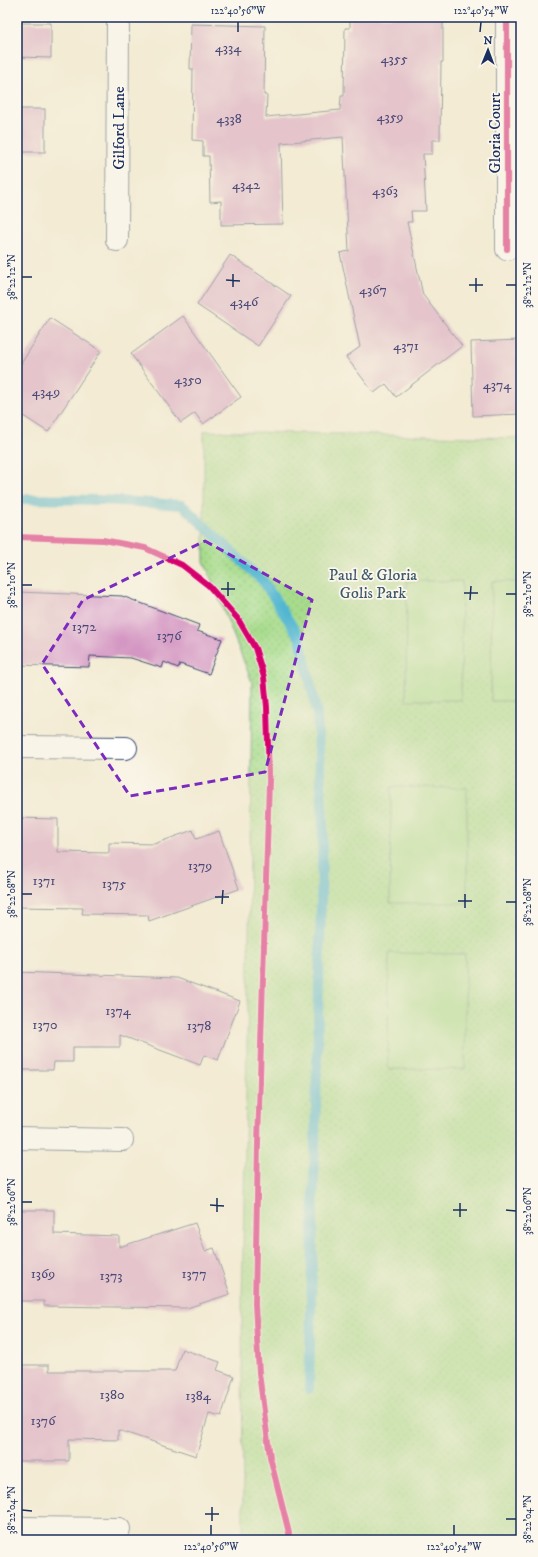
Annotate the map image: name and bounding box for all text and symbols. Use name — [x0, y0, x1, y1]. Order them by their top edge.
text: 122°40'56"W — [211, 5, 266, 17]
text: 122°40'54"W — [454, 5, 509, 17]
north arrow — [468, 30, 508, 70]
text: N — [484, 34, 493, 48]
house number: 4334 — [215, 39, 242, 57]
house number: 4355 — [380, 50, 408, 68]
street label: Gilford Lane — [109, 86, 129, 170]
street label: Gloria Court — [485, 92, 505, 174]
house number: 4359 — [376, 108, 404, 126]
house number: 4338 — [216, 110, 242, 128]
house number: 4342 — [232, 176, 260, 194]
house number: 4363 — [372, 182, 398, 200]
text: 38°22'12"N — [6, 254, 18, 300]
text: 38°22'12"N — [522, 262, 534, 308]
house number: 4367 — [359, 281, 387, 299]
house number: 4346 — [230, 293, 259, 311]
house number: 4371 — [393, 337, 419, 355]
house number: 4350 — [174, 371, 202, 389]
house number: 4374 — [483, 376, 512, 394]
house number: 4349 — [32, 383, 60, 401]
text: 38°22'10"N — [6, 562, 18, 608]
park label: Paul & Gloria Golis Park — [329, 565, 417, 603]
text: 38°22'10"N — [522, 571, 534, 617]
house number: 1372 — [72, 618, 96, 636]
house number: 1376 — [157, 627, 182, 645]
house number: 1379 — [188, 857, 212, 875]
text: 38°22'08"N — [6, 870, 18, 918]
house number: 1371 — [33, 872, 55, 890]
house number: 1375 — [102, 875, 126, 893]
text: 38°22'08"N — [522, 878, 534, 926]
house number: 1374 — [105, 1002, 132, 1020]
house number: 1370 — [32, 1016, 58, 1034]
house number: 1378 — [187, 1017, 211, 1035]
text: 38°22'06"N — [6, 1178, 18, 1226]
text: 38°22'06"N — [522, 1187, 534, 1235]
house number: 1369 — [31, 1265, 55, 1283]
house number: 1377 — [181, 1265, 207, 1283]
house number: 1373 — [100, 1267, 122, 1285]
house number: 1380 — [100, 1386, 124, 1404]
house number: 1384 — [185, 1387, 212, 1405]
house number: 1376 — [31, 1412, 56, 1430]
text: 38°22'04"N — [6, 1486, 18, 1534]
text: 38°22'04"N — [522, 1495, 534, 1543]
text: 122°40'56"W — [184, 1541, 239, 1553]
text: 122°40'54"W — [427, 1541, 482, 1553]

